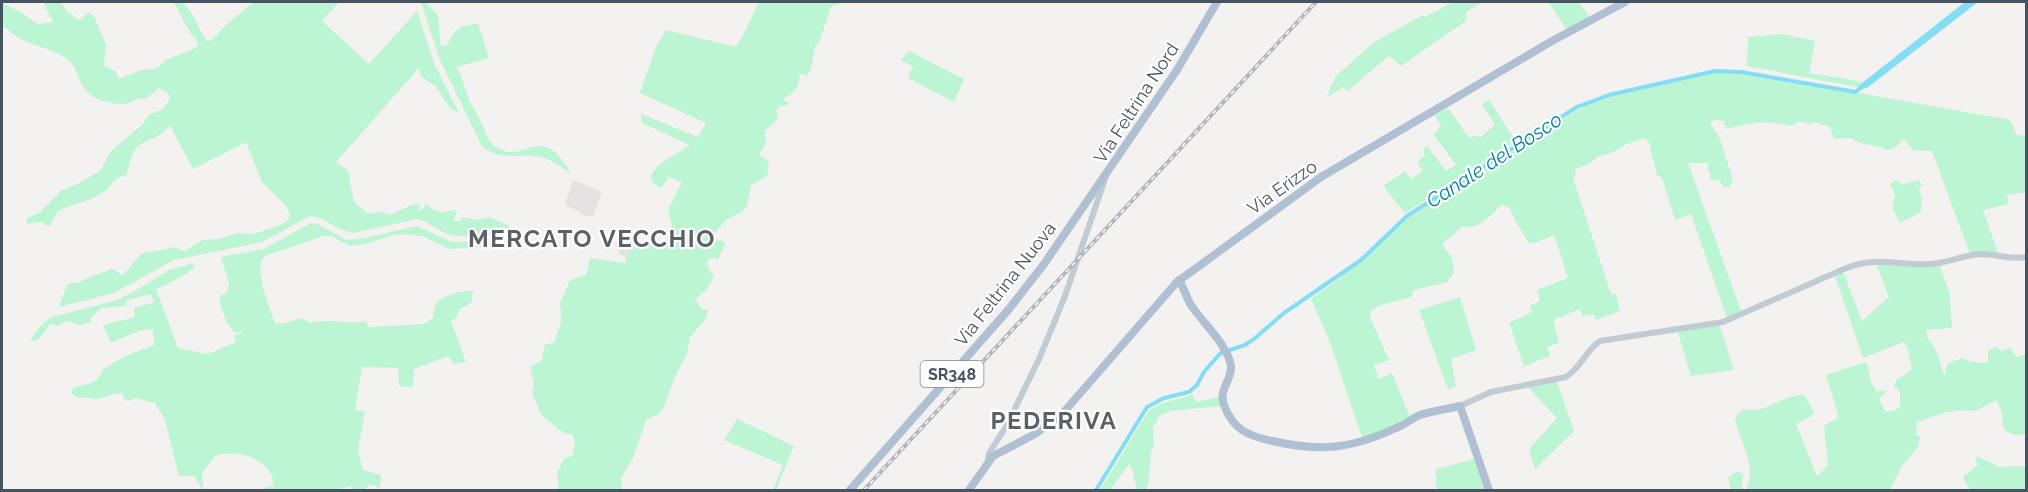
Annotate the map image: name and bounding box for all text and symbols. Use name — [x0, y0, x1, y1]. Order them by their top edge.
street label: Via Feltrina Nord — [1089, 39, 1183, 167]
water label: Canale del Bosco — [1422, 107, 1566, 213]
street label: Via Erizzo — [1243, 155, 1321, 219]
street label: Via Feltrina Nuova — [950, 218, 1060, 350]
district label: MERCATO VECCHIO — [468, 224, 716, 253]
road number: SR348 — [920, 361, 984, 387]
district label: PEDERIVA — [991, 406, 1117, 435]

